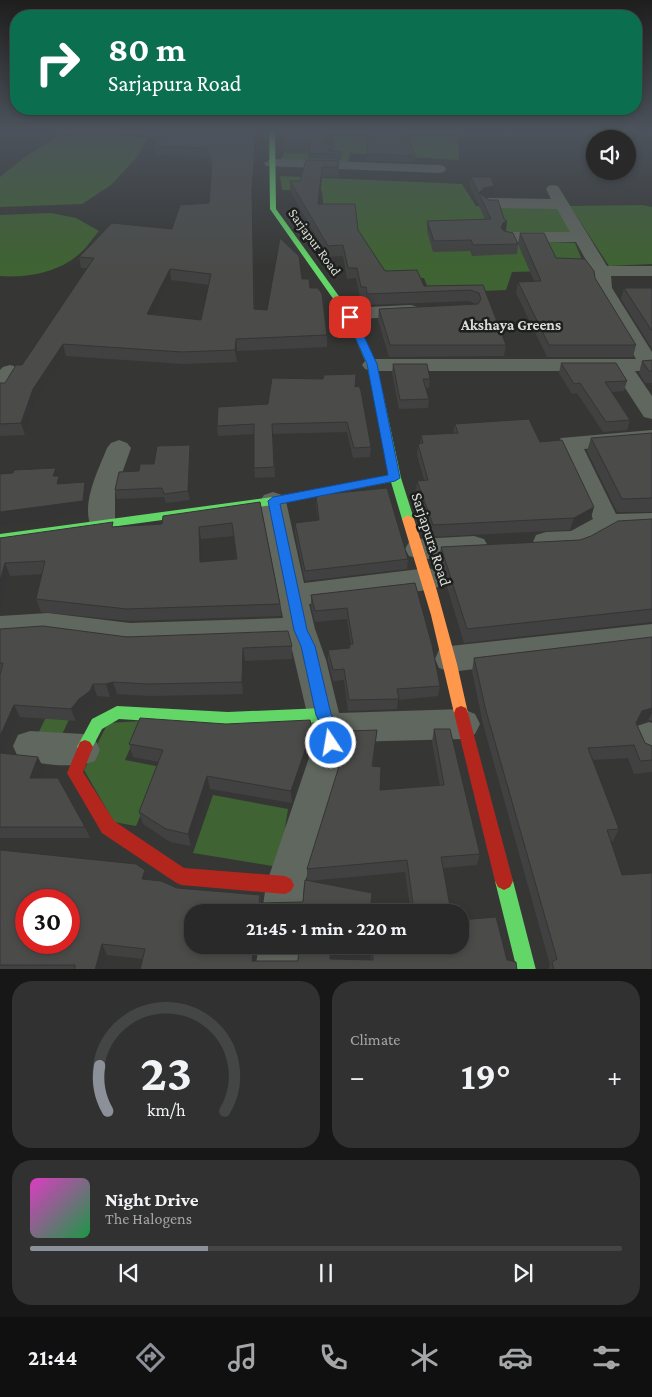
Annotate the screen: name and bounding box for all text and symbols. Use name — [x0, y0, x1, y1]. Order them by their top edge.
icon: right — [25, 30, 90, 95]
text: 80 m — [108, 30, 186, 69]
text: Sarjapura Road — [108, 71, 241, 96]
map controls — [586, 130, 636, 180]
button: sound — [586, 130, 636, 180]
street label: Sarjapur Road — [285, 205, 345, 280]
pin — [329, 296, 371, 338]
icon: arrive — [336, 303, 364, 331]
district label: Akshaya Greens — [460, 317, 561, 333]
street label: Sarjapura Road — [407, 490, 455, 589]
position arrow — [304, 716, 356, 768]
speed limit sign: 30 — [15, 889, 80, 954]
text: 21:45 · 1 min · 220 m — [246, 918, 407, 939]
text: Climate — [350, 1031, 400, 1048]
text: 23 — [140, 1043, 192, 1101]
text: 19° — [461, 1055, 511, 1097]
text: − — [350, 1061, 365, 1092]
text: + — [607, 1061, 622, 1092]
text: km/h — [147, 1100, 186, 1120]
text: Night Drive — [105, 1189, 198, 1210]
text: The Halogens — [105, 1210, 192, 1227]
icon: previous — [115, 1259, 143, 1287]
icon: pause — [312, 1259, 340, 1287]
icon: next — [509, 1259, 537, 1287]
icon: directions — [133, 1340, 168, 1375]
icon: music — [225, 1340, 260, 1375]
icon: phone — [316, 1340, 351, 1375]
icon: climate — [407, 1340, 442, 1375]
icon: car — [498, 1340, 533, 1375]
icon: filters — [589, 1340, 624, 1375]
text: 21:44 — [28, 1345, 77, 1370]

